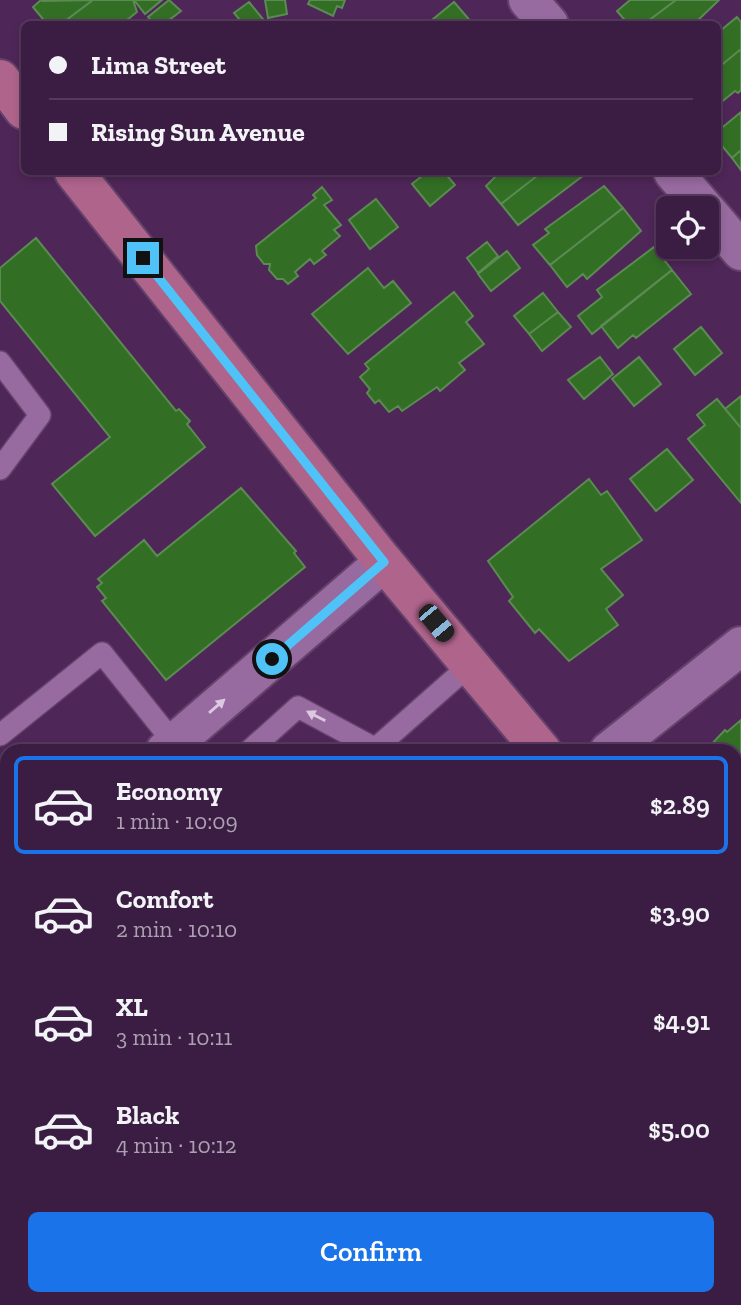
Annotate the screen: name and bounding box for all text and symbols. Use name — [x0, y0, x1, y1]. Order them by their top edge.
text: Lima Street — [91, 49, 226, 81]
text: Rising Sun Avenue — [91, 116, 305, 148]
map controls — [656, 196, 719, 259]
button: locate — [656, 196, 719, 259]
route end — [127, 242, 159, 274]
car — [415, 600, 458, 646]
route start — [256, 643, 288, 675]
one-way arrow — [208, 698, 226, 714]
one-way arrow — [306, 710, 326, 721]
icon: car — [32, 774, 95, 837]
text: Economy — [116, 775, 222, 807]
text: $2.89 — [650, 789, 710, 821]
text: 1 min · 10:09 — [116, 807, 238, 835]
icon: car — [32, 882, 95, 945]
text: Comfort — [116, 883, 213, 915]
text: $3.90 — [649, 897, 710, 929]
text: 2 min · 10:10 — [116, 915, 237, 943]
icon: car — [32, 990, 95, 1053]
text: XL — [116, 991, 148, 1023]
text: $4.91 — [653, 1005, 710, 1037]
text: 3 min · 10:11 — [116, 1023, 232, 1051]
icon: car — [32, 1098, 95, 1161]
text: Black — [116, 1099, 179, 1131]
text: $5.00 — [648, 1113, 710, 1145]
text: 4 min · 10:12 — [116, 1131, 237, 1159]
button: Confirm — [28, 1212, 714, 1292]

